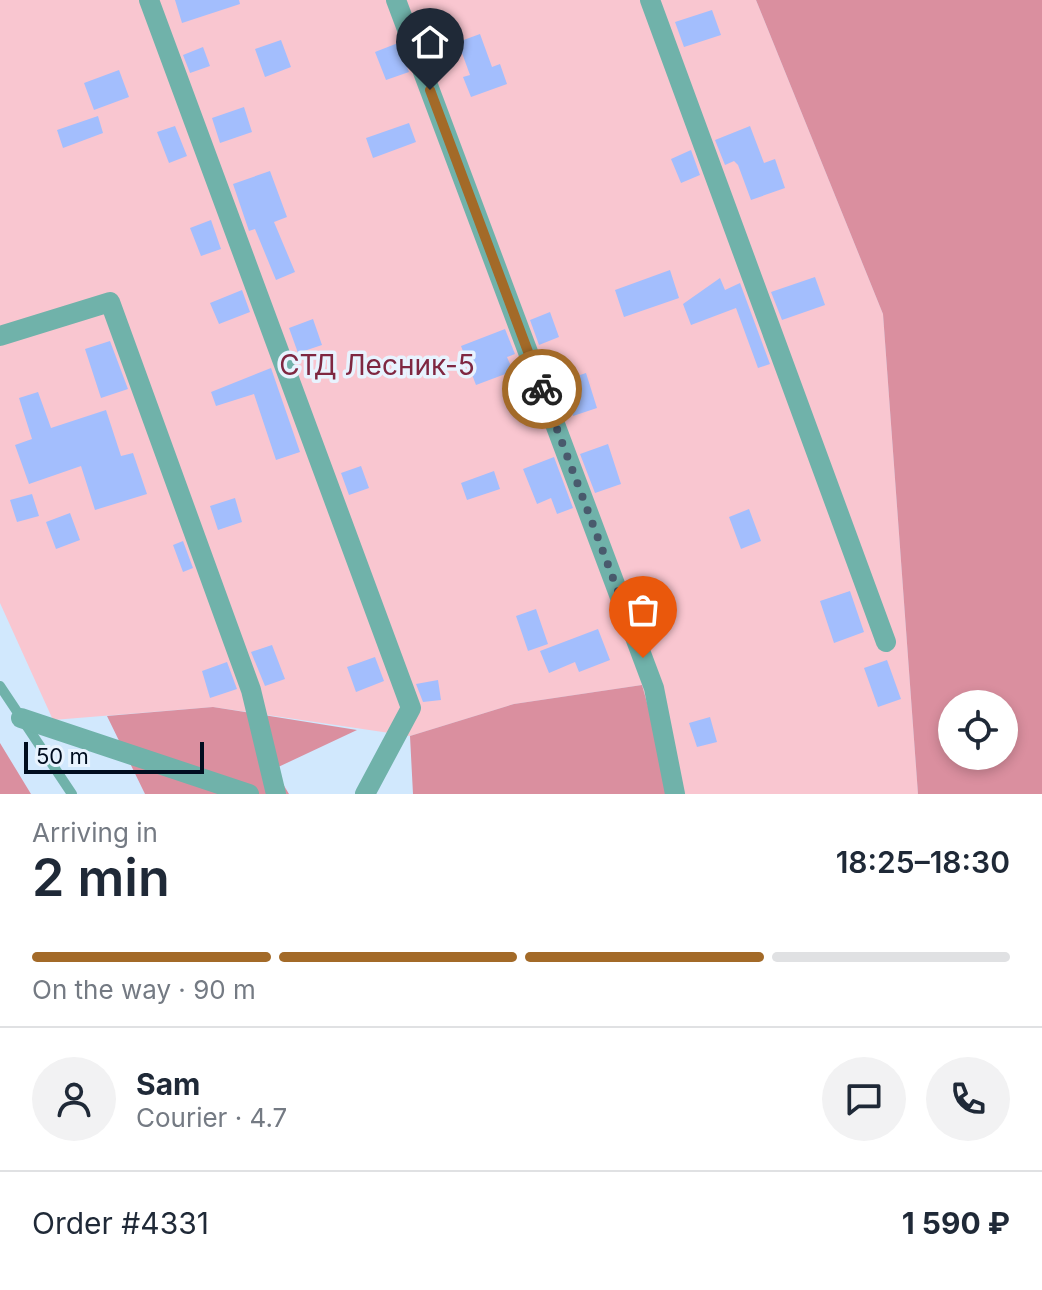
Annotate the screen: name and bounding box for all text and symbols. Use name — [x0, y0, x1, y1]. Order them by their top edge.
pin — [396, 8, 464, 90]
icon: home — [408, 20, 452, 64]
park label: СТД Лесник-5 — [279, 348, 475, 382]
courier — [502, 349, 582, 429]
icon: bike — [520, 367, 564, 411]
pin — [609, 576, 677, 658]
icon: bag — [621, 588, 665, 632]
map controls — [938, 690, 1018, 770]
button: locate — [938, 690, 1018, 770]
scale bar — [24, 738, 204, 774]
text: 50 m — [36, 743, 89, 769]
text: Arriving in — [32, 817, 158, 848]
text: 18:25–18:30 — [836, 844, 1010, 880]
text: 2 min — [32, 846, 170, 909]
text: On the way · 90 m — [32, 974, 256, 1005]
button: person — [32, 1057, 116, 1141]
button: chat — [822, 1057, 906, 1141]
button: phone — [926, 1057, 1010, 1141]
text: Sam — [136, 1066, 200, 1102]
text: Courier · 4.7 — [136, 1102, 287, 1133]
text: Order #4331 — [32, 1205, 209, 1241]
text: 1 590 ₽ — [902, 1205, 1010, 1241]

